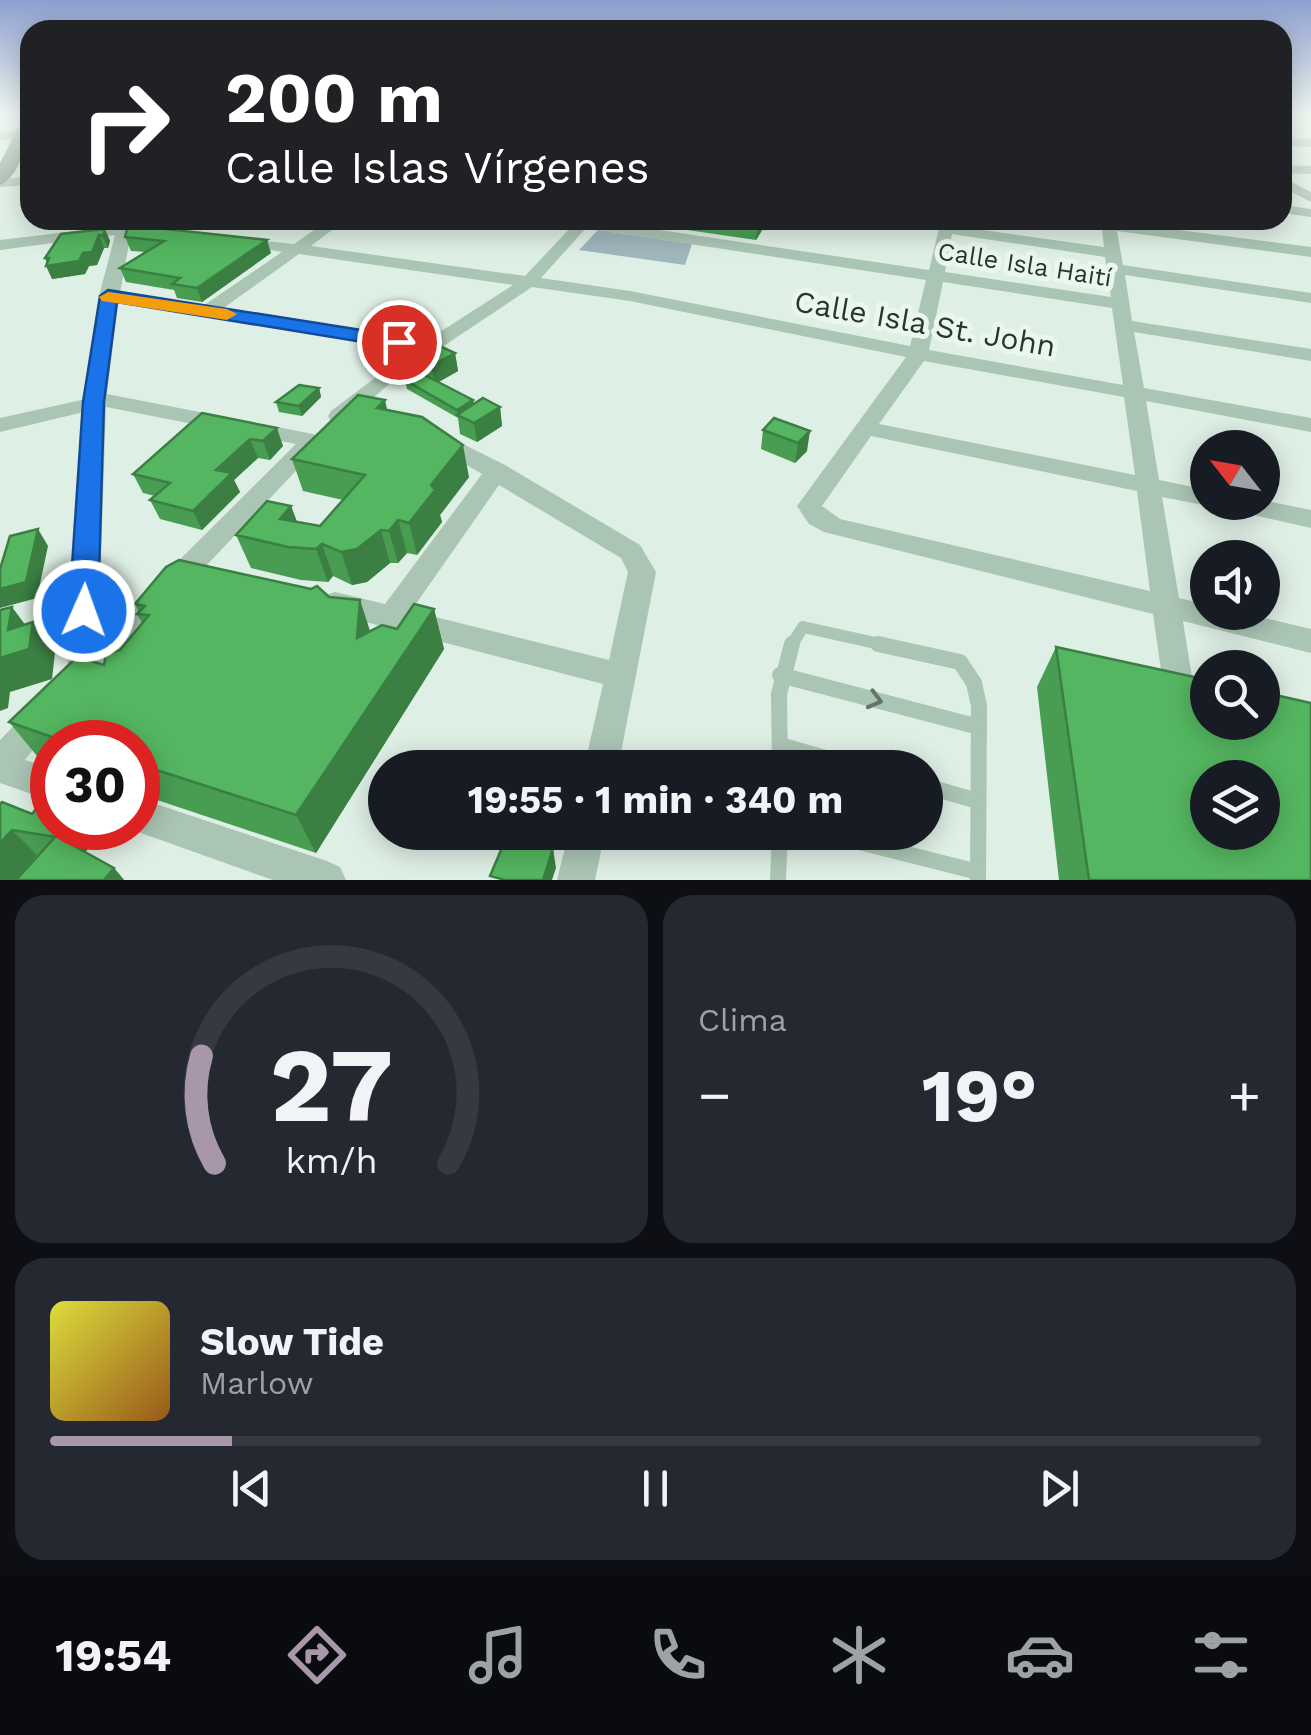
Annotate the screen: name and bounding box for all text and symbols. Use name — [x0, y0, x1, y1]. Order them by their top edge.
text: 200 m — [225, 57, 443, 139]
icon: right — [60, 60, 190, 190]
text: Calle Islas Vírgenes — [225, 141, 649, 194]
street label: Calle Isla Haití — [936, 236, 1114, 293]
street label: Calle Isla St. John — [792, 283, 1058, 364]
pin — [357, 300, 442, 385]
icon: arrive — [372, 315, 427, 370]
north arrow — [1190, 430, 1280, 520]
map controls — [1190, 430, 1280, 850]
button: sound — [1190, 540, 1280, 630]
position arrow — [32, 559, 136, 663]
button: search — [1190, 650, 1280, 740]
one-way arrow — [866, 688, 883, 709]
speed limit sign: 30 — [30, 720, 160, 850]
button: layers — [1190, 760, 1280, 850]
text: 19:55 · 1 min · 340 m — [468, 778, 843, 822]
text: Clima — [698, 1001, 787, 1039]
text: 27 — [270, 1024, 393, 1146]
text: 19° — [922, 1051, 1037, 1139]
text: − — [698, 1063, 731, 1127]
text: + — [1228, 1063, 1261, 1127]
text: km/h — [285, 1140, 378, 1182]
text: Slow Tide — [200, 1320, 384, 1364]
text: Marlow — [200, 1364, 314, 1402]
icon: previous — [224, 1461, 279, 1516]
icon: pause — [628, 1461, 683, 1516]
icon: next — [1032, 1461, 1087, 1516]
icon: directions — [282, 1620, 352, 1690]
icon: music — [463, 1620, 533, 1690]
icon: phone — [643, 1620, 713, 1690]
icon: climate — [824, 1620, 894, 1690]
icon: car — [1005, 1620, 1075, 1690]
icon: filters — [1186, 1620, 1256, 1690]
text: 19:54 — [55, 1629, 171, 1682]

